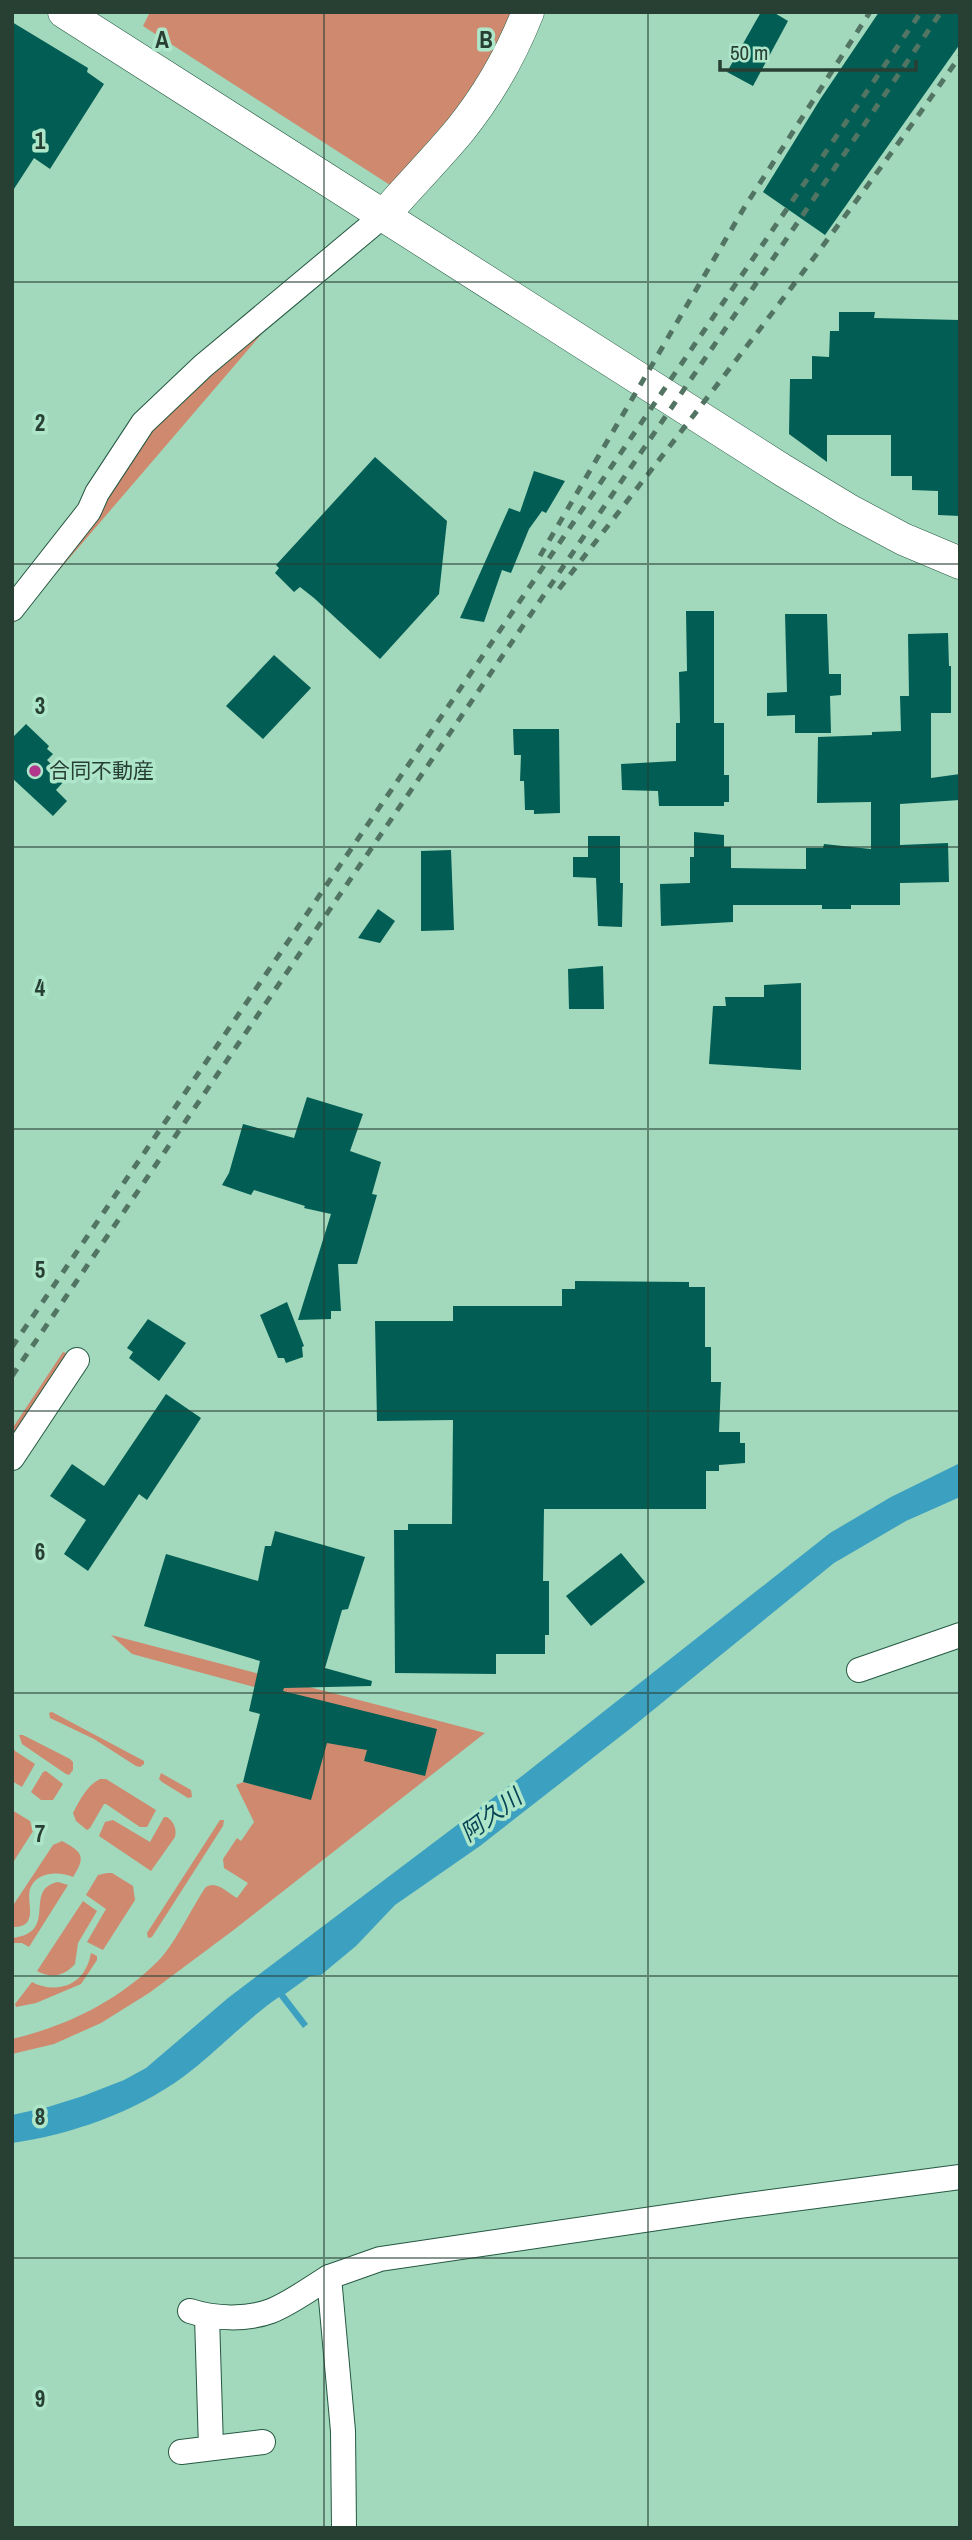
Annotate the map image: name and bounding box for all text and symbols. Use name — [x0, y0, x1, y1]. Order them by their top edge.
text: A — [155, 24, 169, 55]
text: B — [479, 24, 493, 55]
scale bar — [720, 28, 916, 72]
text: 50 m — [730, 38, 768, 67]
text: 1 — [35, 125, 46, 156]
text: 2 — [35, 407, 45, 438]
text: 3 — [35, 690, 45, 721]
place label: 合同不動産 — [49, 756, 154, 785]
marker: 合同不動産 — [27, 763, 43, 779]
text: 4 — [35, 972, 46, 1003]
text: 5 — [35, 1254, 45, 1285]
text: 6 — [35, 1536, 45, 1567]
water label: 阿久川 — [454, 1780, 530, 1848]
text: 7 — [35, 1818, 45, 1849]
text: 8 — [35, 2101, 45, 2132]
text: 9 — [35, 2383, 45, 2414]

